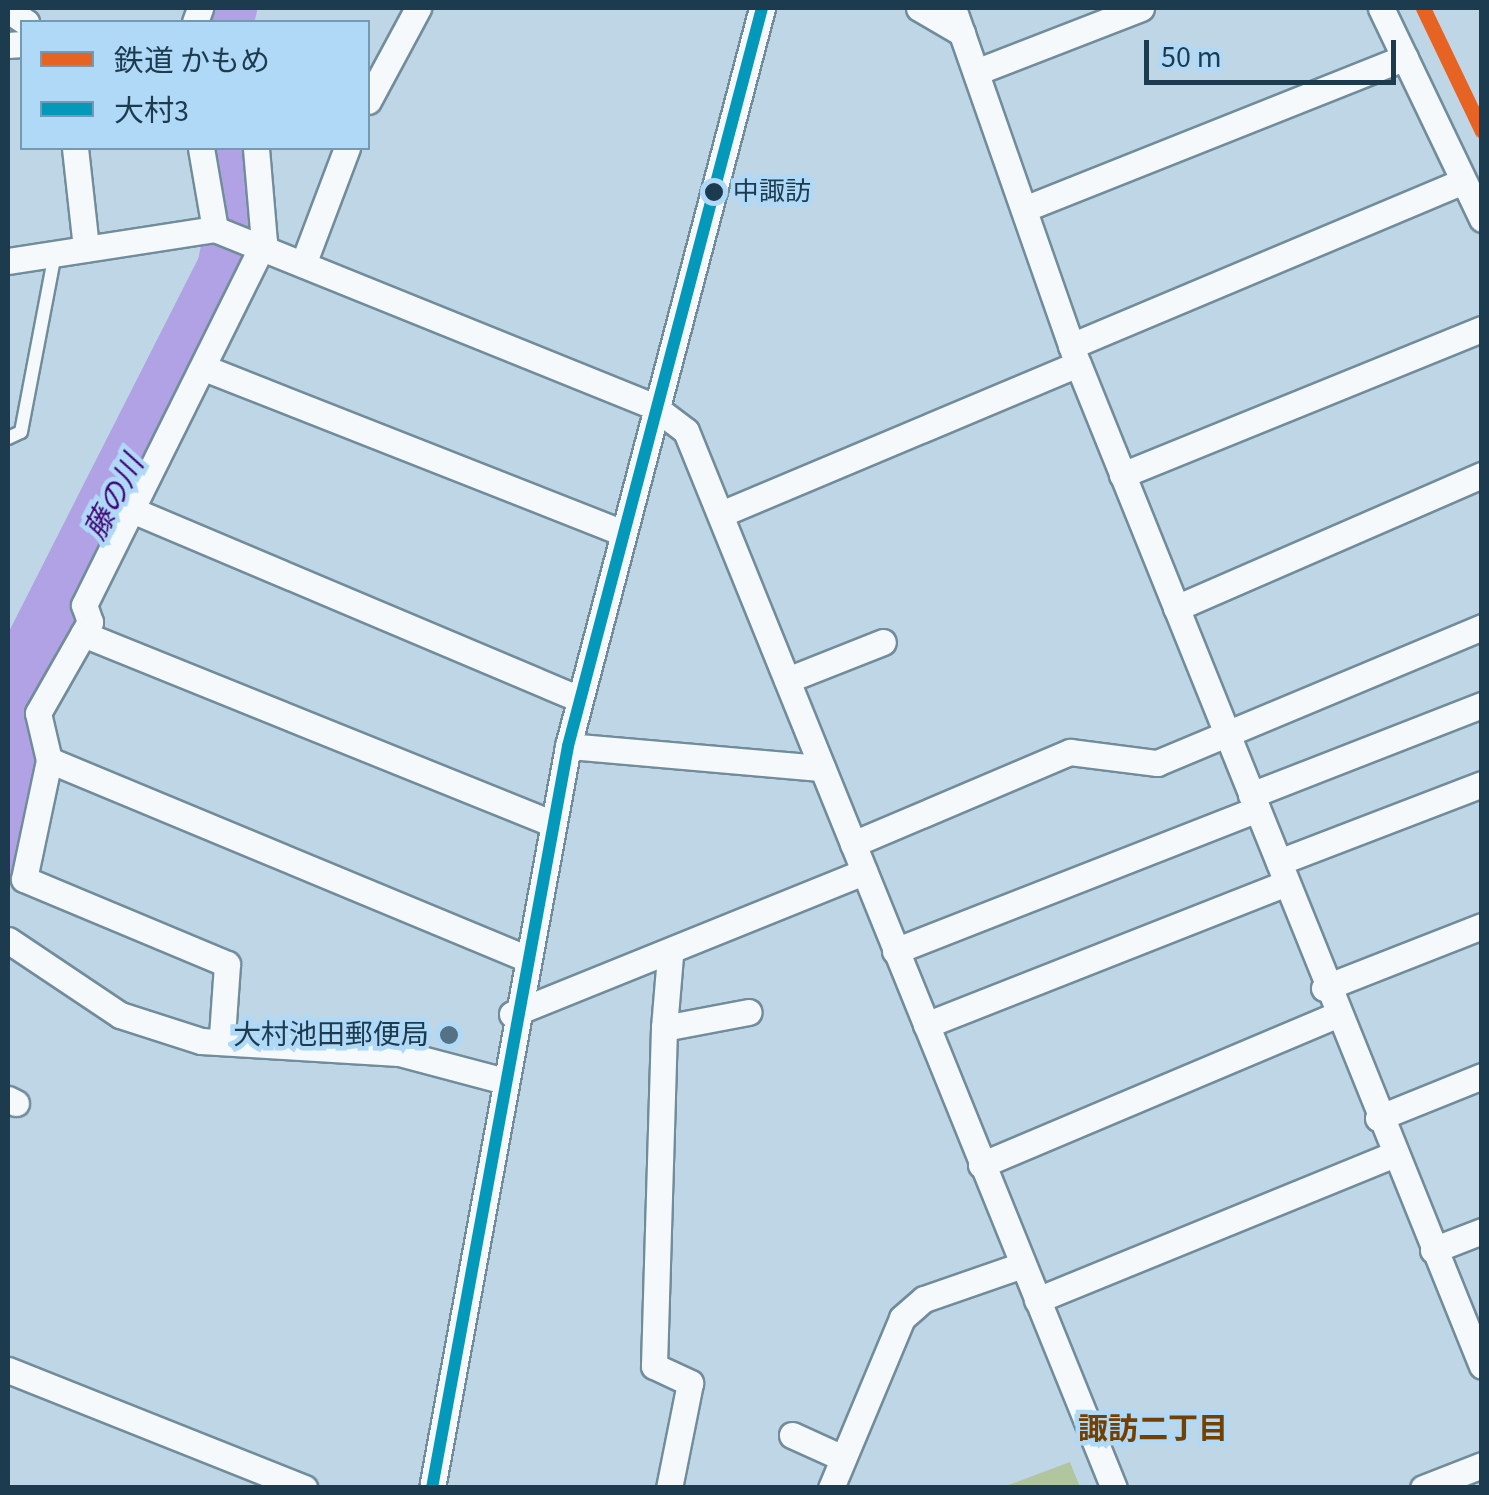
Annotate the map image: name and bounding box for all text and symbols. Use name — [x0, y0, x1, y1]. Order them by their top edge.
legend — [20, 20, 370, 150]
scale bar — [1149, 20, 1402, 82]
text: 50 m — [1161, 36, 1222, 79]
text: 鉄道 かもめ — [114, 40, 270, 83]
text: 大村3 — [114, 90, 189, 133]
place label: 中諏訪 — [733, 176, 811, 208]
marker: 中諏訪 — [704, 182, 724, 202]
water label: 藤の川 — [78, 450, 152, 546]
place label: 大村池田郵便局 — [233, 1018, 429, 1052]
marker: 大村池田郵便局 — [438, 1024, 460, 1046]
district label: 諏訪二丁目 — [1078, 1412, 1228, 1448]

